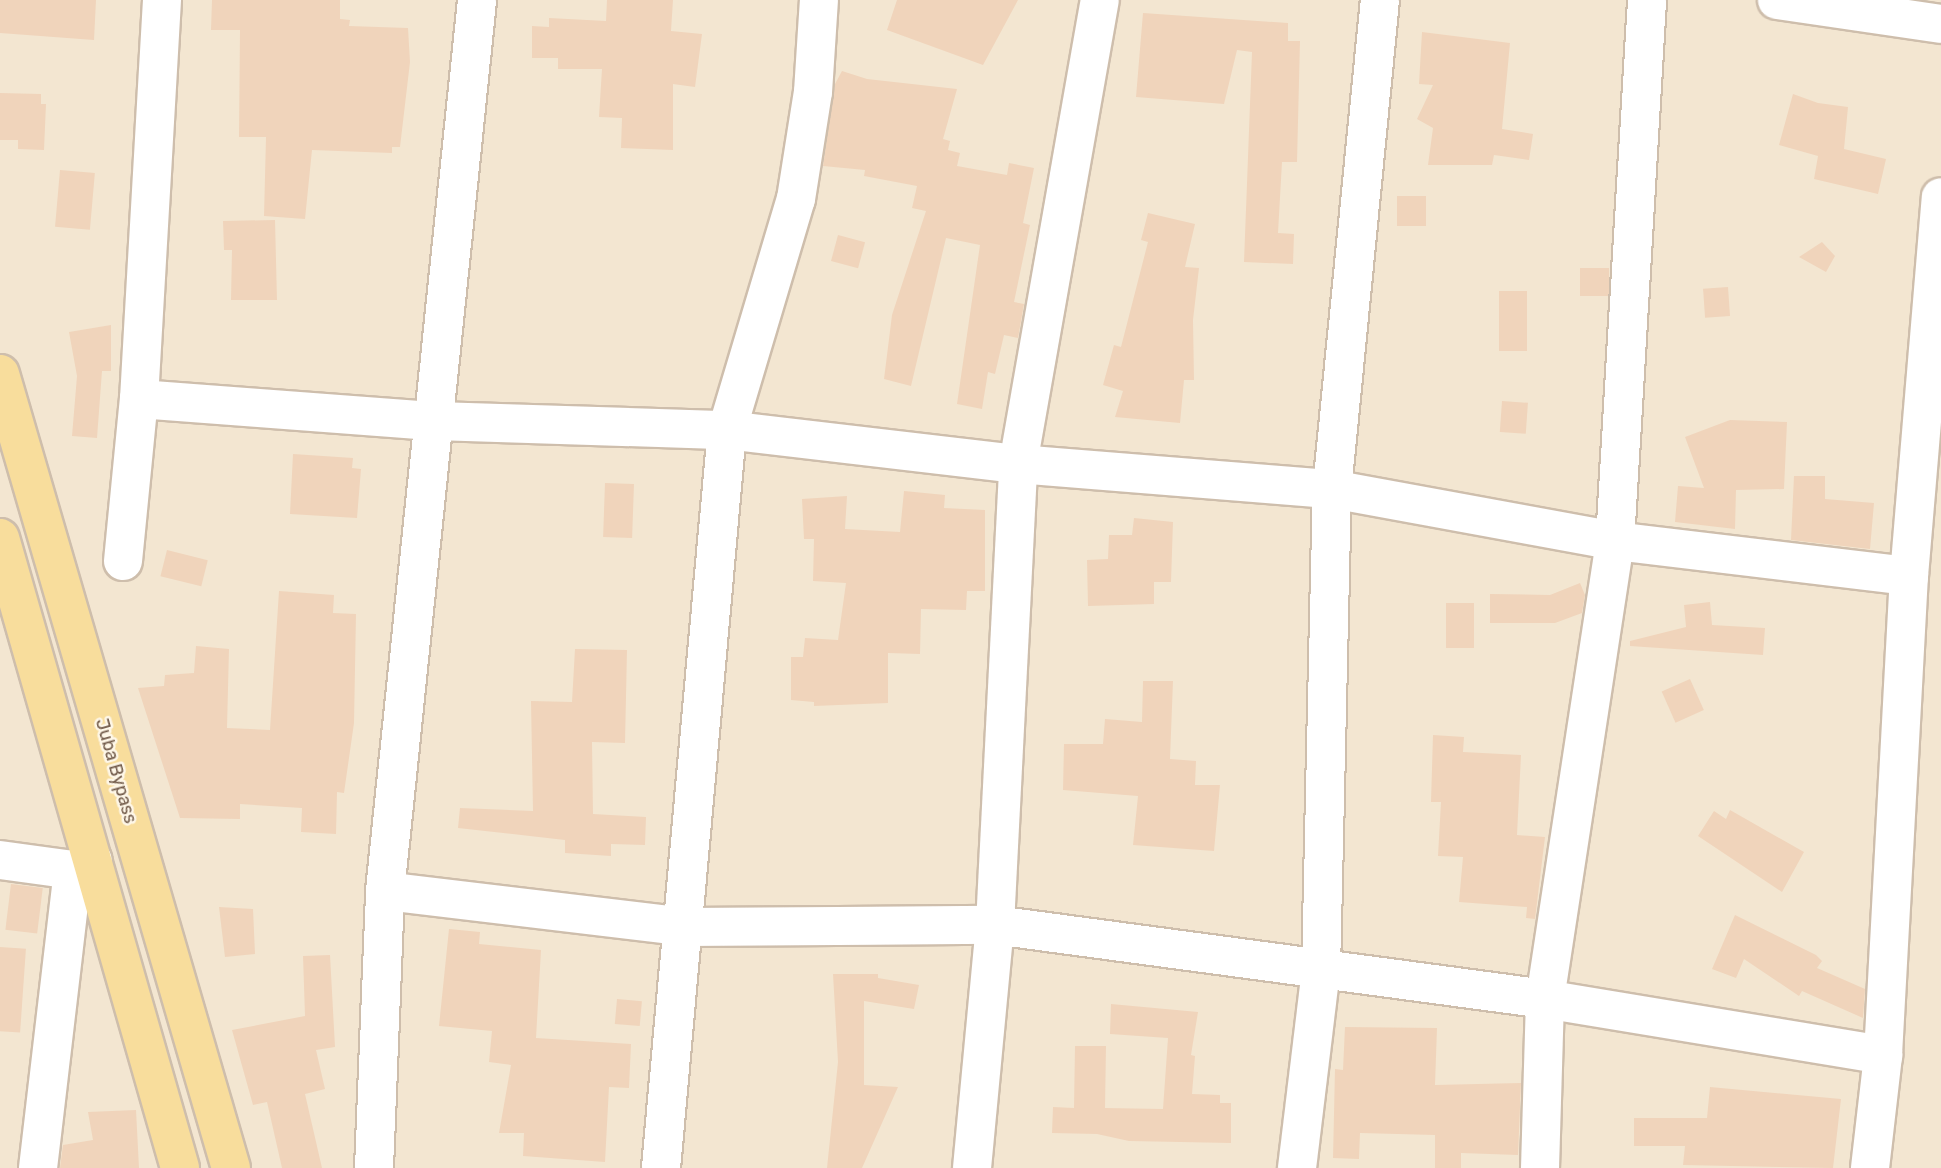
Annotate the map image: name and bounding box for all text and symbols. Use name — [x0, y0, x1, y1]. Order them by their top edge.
street label: Juba Bypass — [91, 716, 141, 826]

